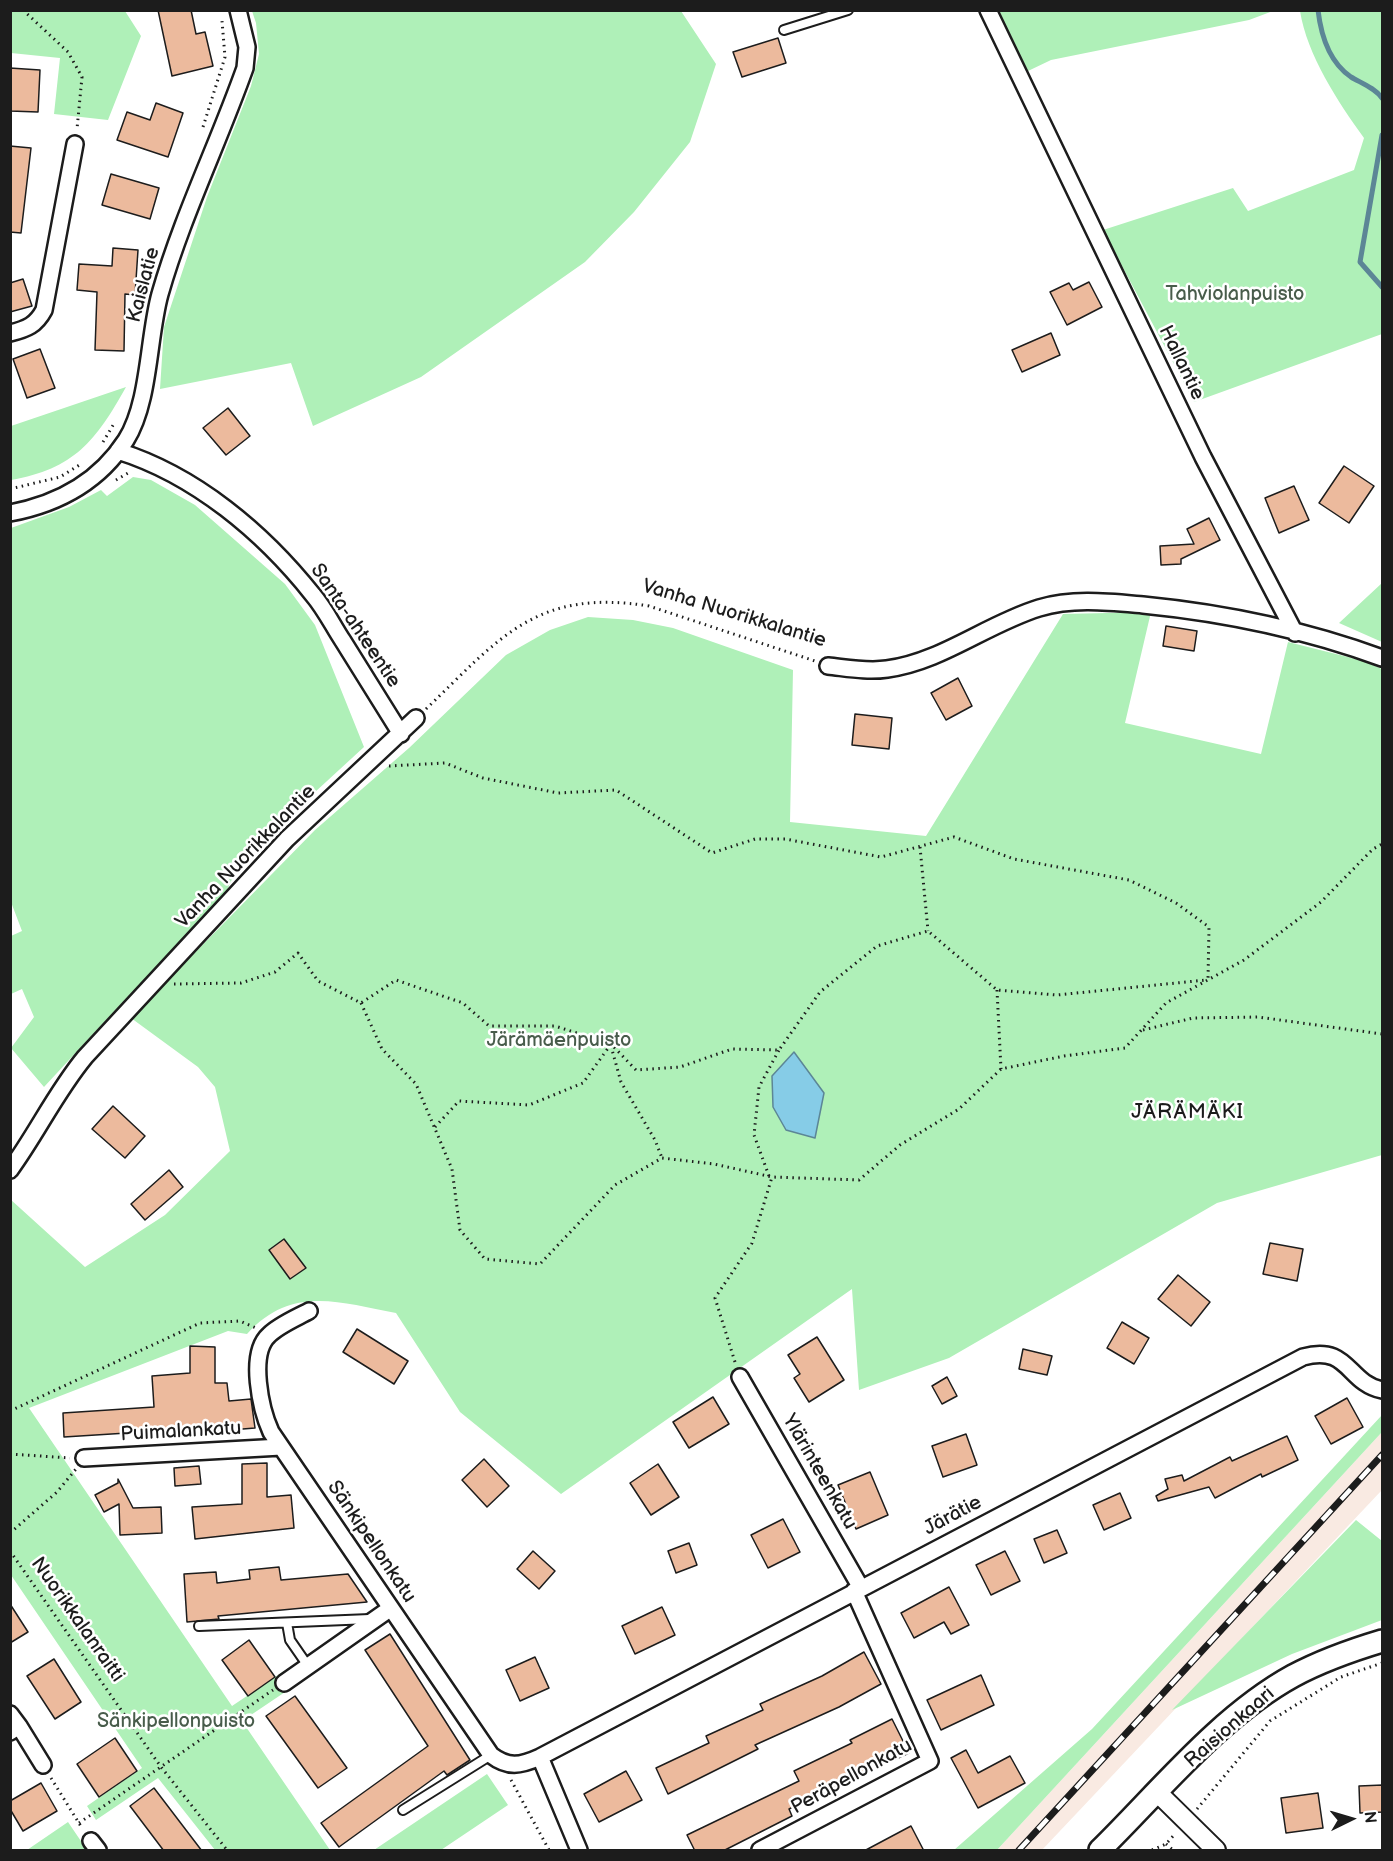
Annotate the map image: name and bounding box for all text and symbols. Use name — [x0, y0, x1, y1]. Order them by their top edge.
street label: Kaislatie — [122, 245, 166, 325]
park label: Tahviolanpuisto — [1166, 283, 1304, 307]
street label: Hallantie — [1153, 322, 1209, 404]
street label: Santa-ahteentie — [305, 559, 405, 693]
street label: Vanha Nuorikkalantie — [639, 575, 829, 653]
street label: Vanha Nuorikkalantie — [171, 780, 321, 934]
park label: Järämäenpuisto — [487, 1029, 631, 1053]
district label: JÄRÄMÄKI — [1131, 1100, 1245, 1126]
street label: Ylärinteenkatu — [776, 1410, 862, 1534]
street label: Puimalankatu — [120, 1417, 242, 1447]
street label: Sänkipellonkatu — [321, 1476, 421, 1608]
street label: Järätie — [920, 1491, 986, 1541]
street label: Nuorikkalanraitti — [25, 1553, 129, 1687]
street label: Raisionkaari — [1180, 1682, 1280, 1774]
park label: Sänkipellonpuisto — [97, 1710, 255, 1734]
street label: Peräpellonkatu — [787, 1734, 917, 1820]
north arrow — [1321, 1789, 1381, 1849]
text: N — [1359, 1811, 1379, 1824]

